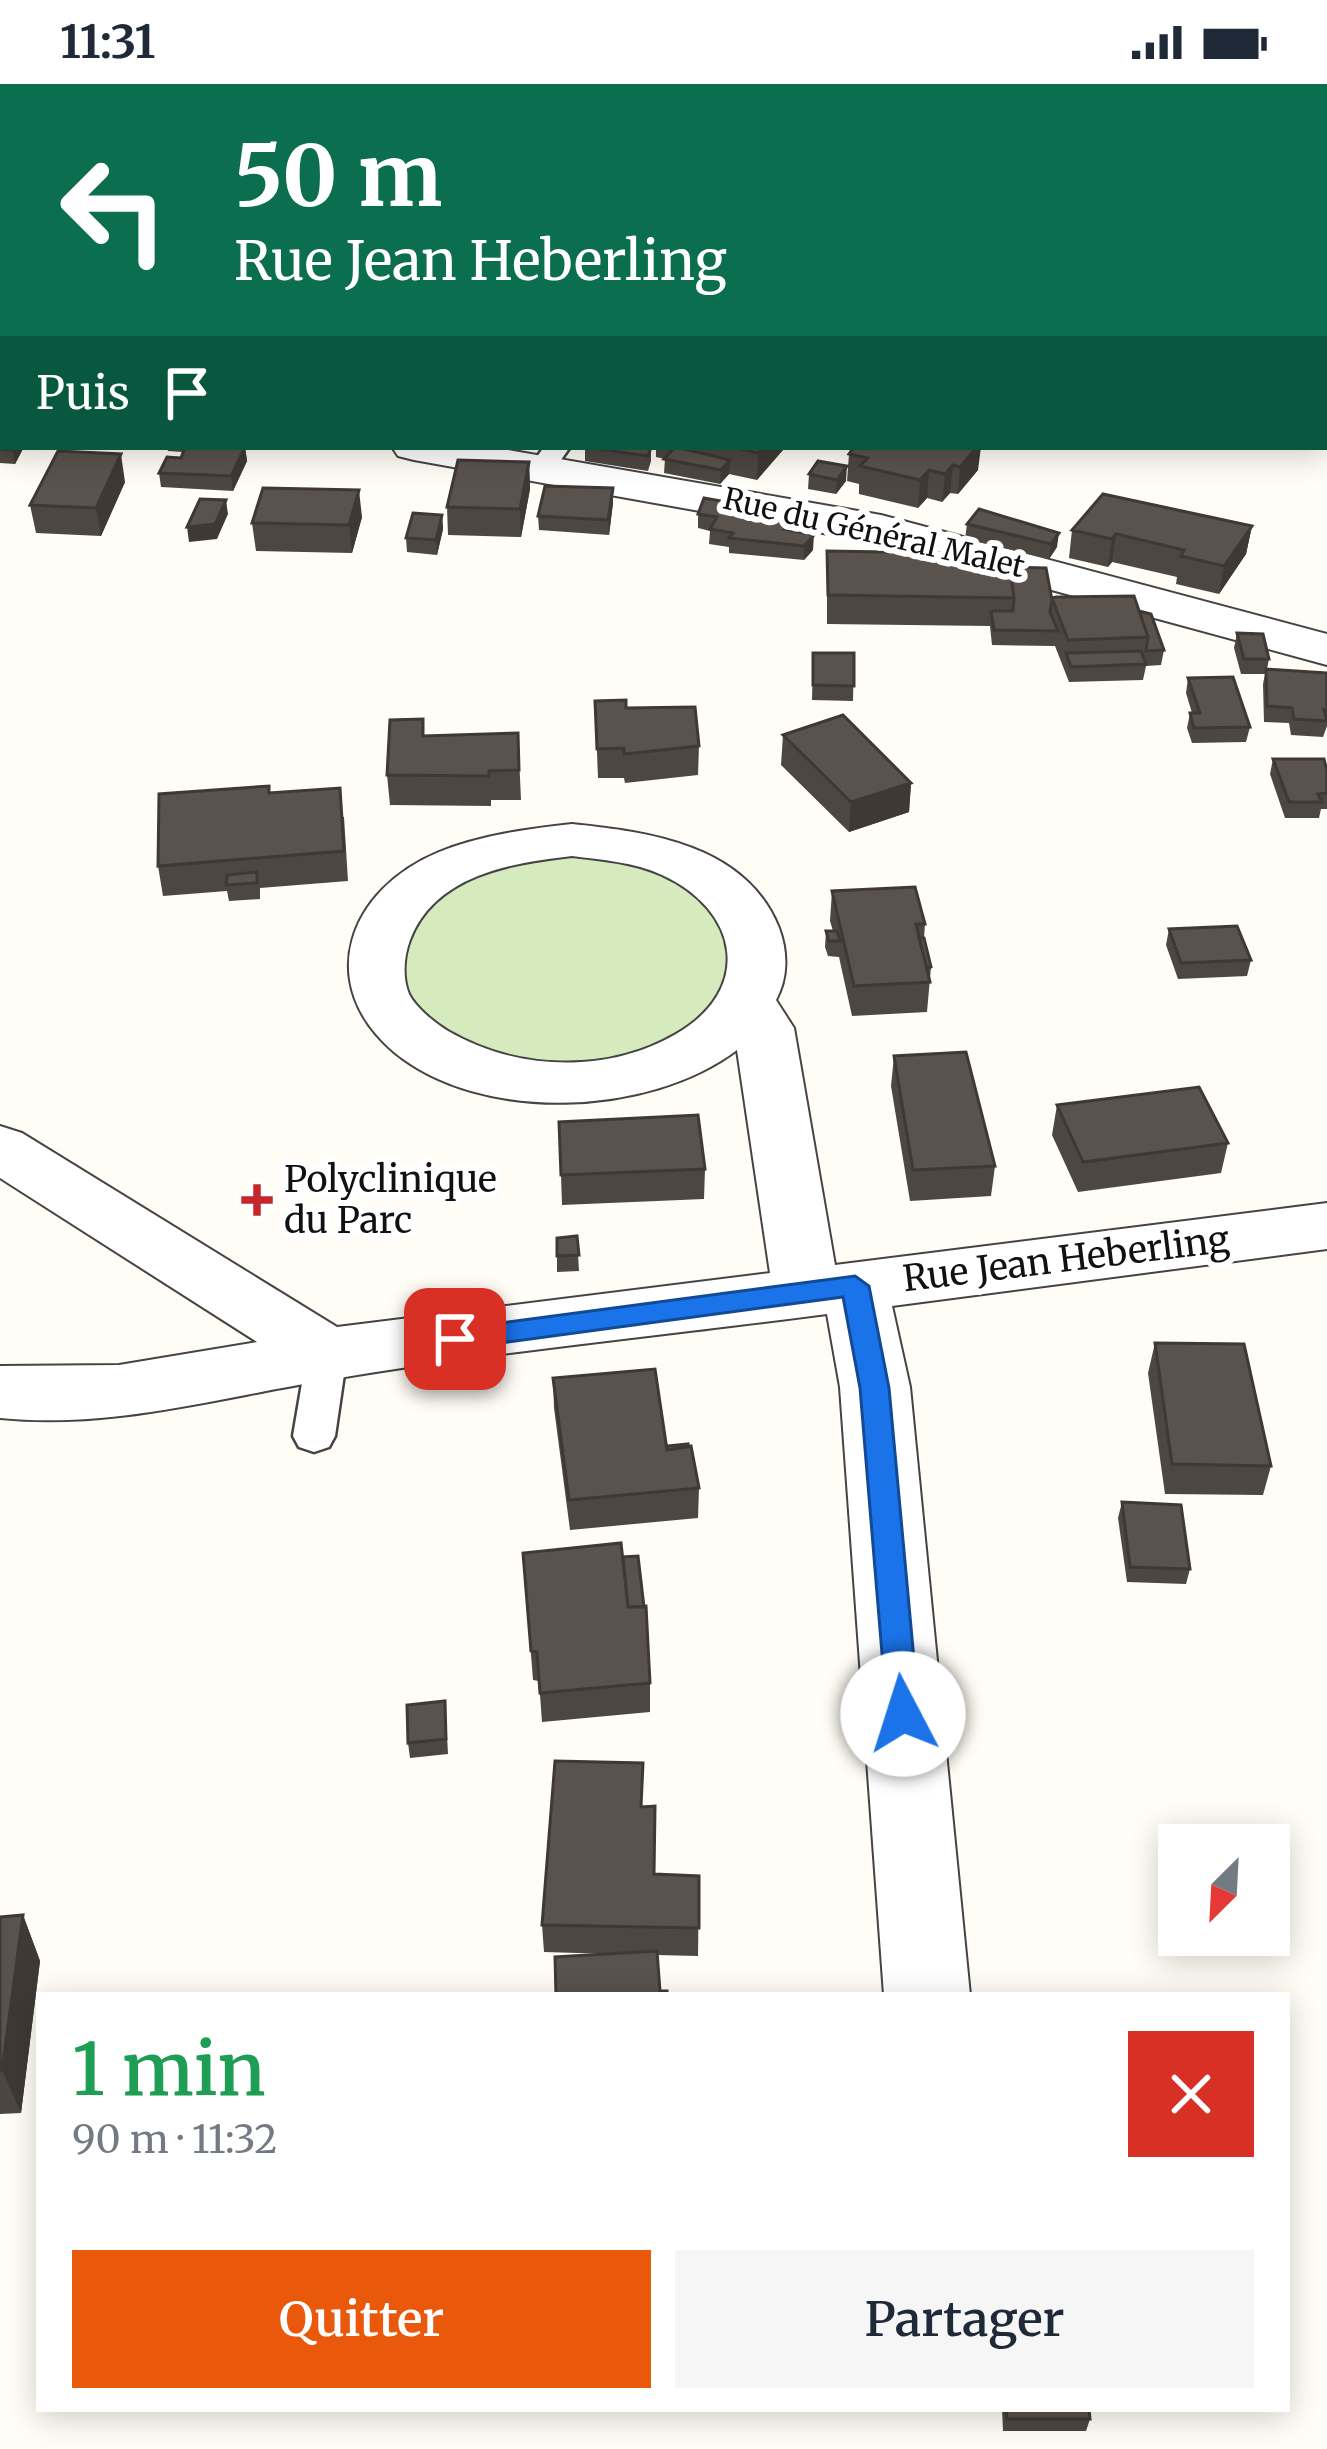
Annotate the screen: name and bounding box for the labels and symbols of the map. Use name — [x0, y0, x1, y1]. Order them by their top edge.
street label: Rue du Général Malet — [720, 479, 1029, 585]
place label: Polyclinique du Parc — [284, 1157, 497, 1243]
marker: Polyclinique du Parc — [241, 1184, 273, 1216]
street label: Rue Jean Heberling — [900, 1217, 1232, 1301]
pin — [404, 1288, 506, 1390]
position arrow — [840, 1651, 966, 1777]
north arrow — [1158, 1824, 1290, 1956]

